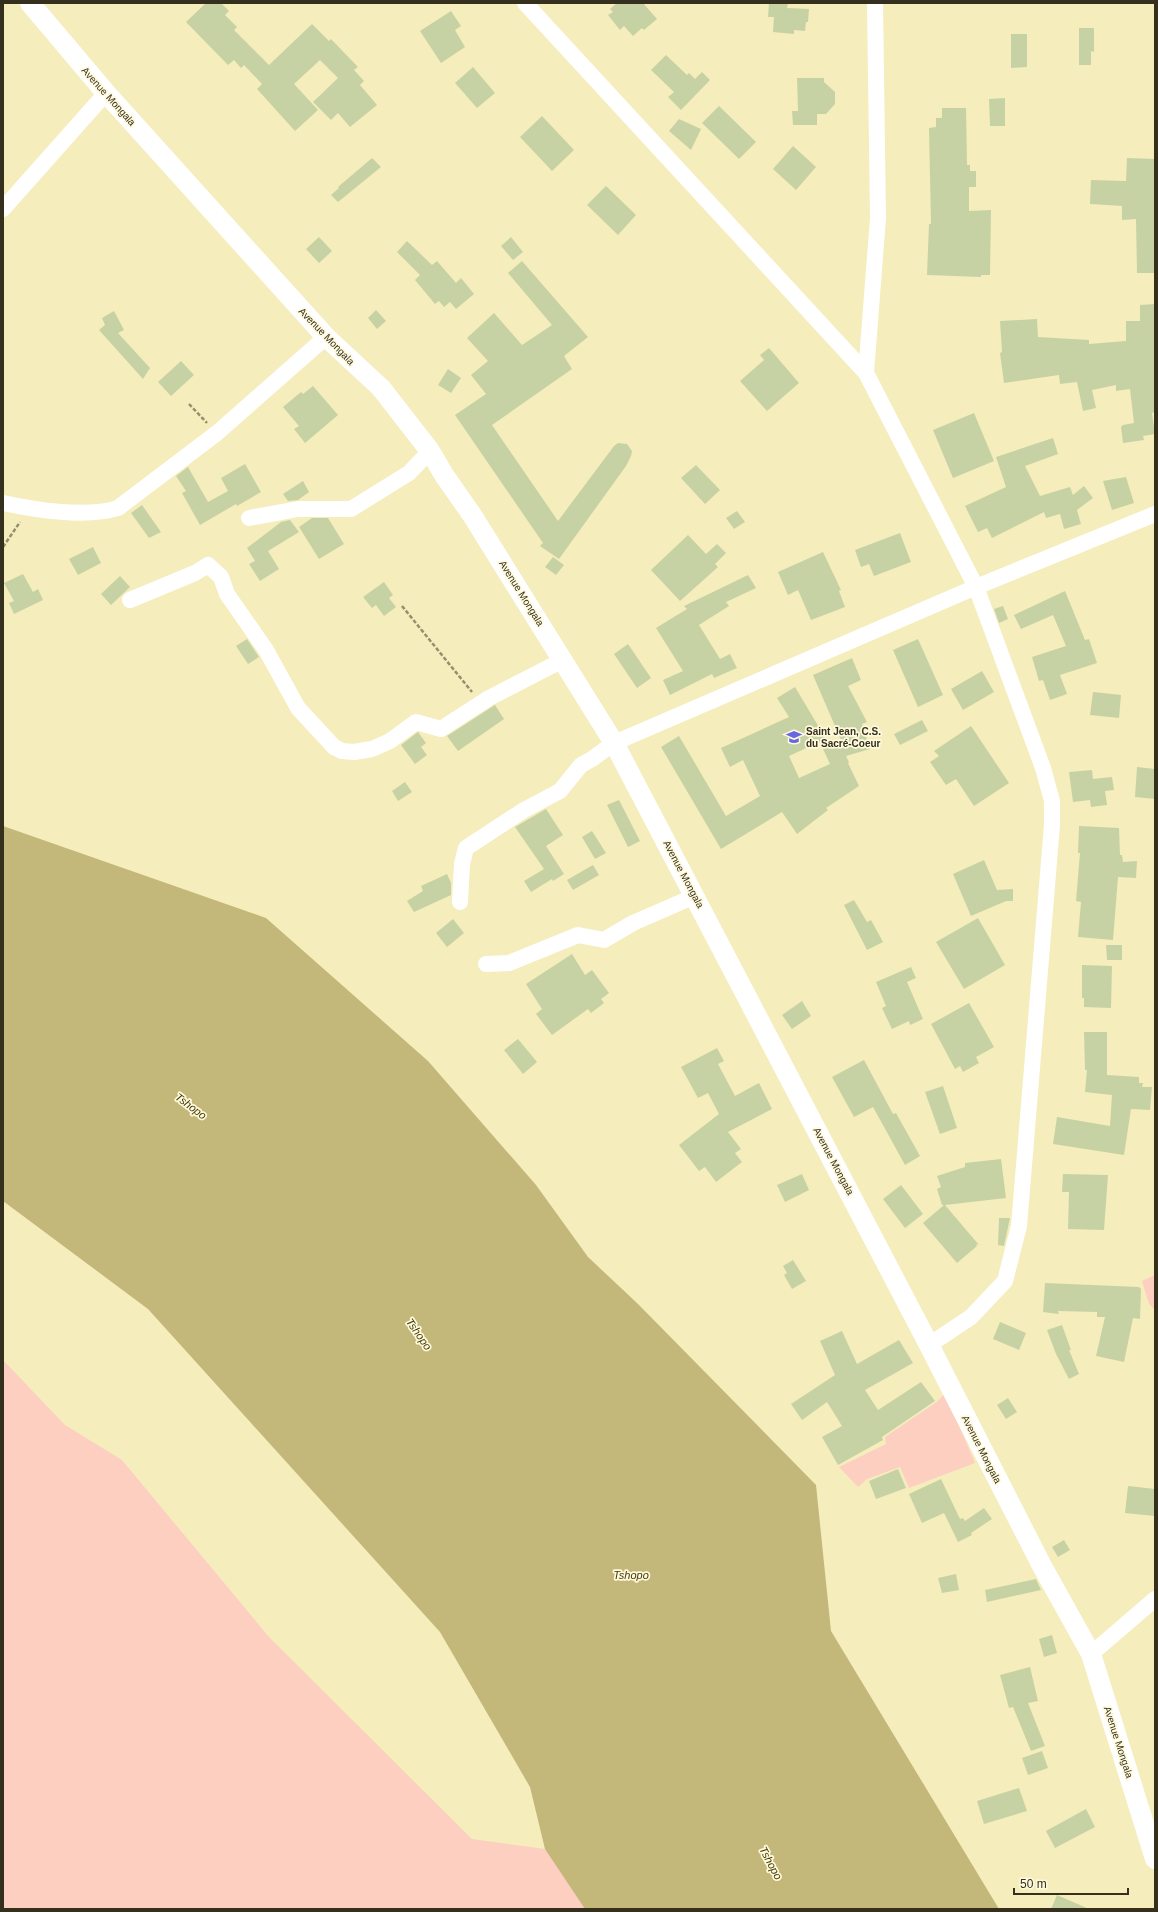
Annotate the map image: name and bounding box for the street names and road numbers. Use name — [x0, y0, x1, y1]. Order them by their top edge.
street label: Avenue Mongala — [79, 65, 138, 128]
street label: Avenue Mongala — [297, 306, 357, 367]
street label: Avenue Mongala — [497, 559, 546, 628]
street label: Avenue Mongala — [661, 839, 706, 910]
street label: Avenue Mongala — [811, 1126, 856, 1197]
street label: Avenue Mongala — [960, 1413, 1004, 1485]
street label: Avenue Mongala — [1102, 1705, 1135, 1780]

